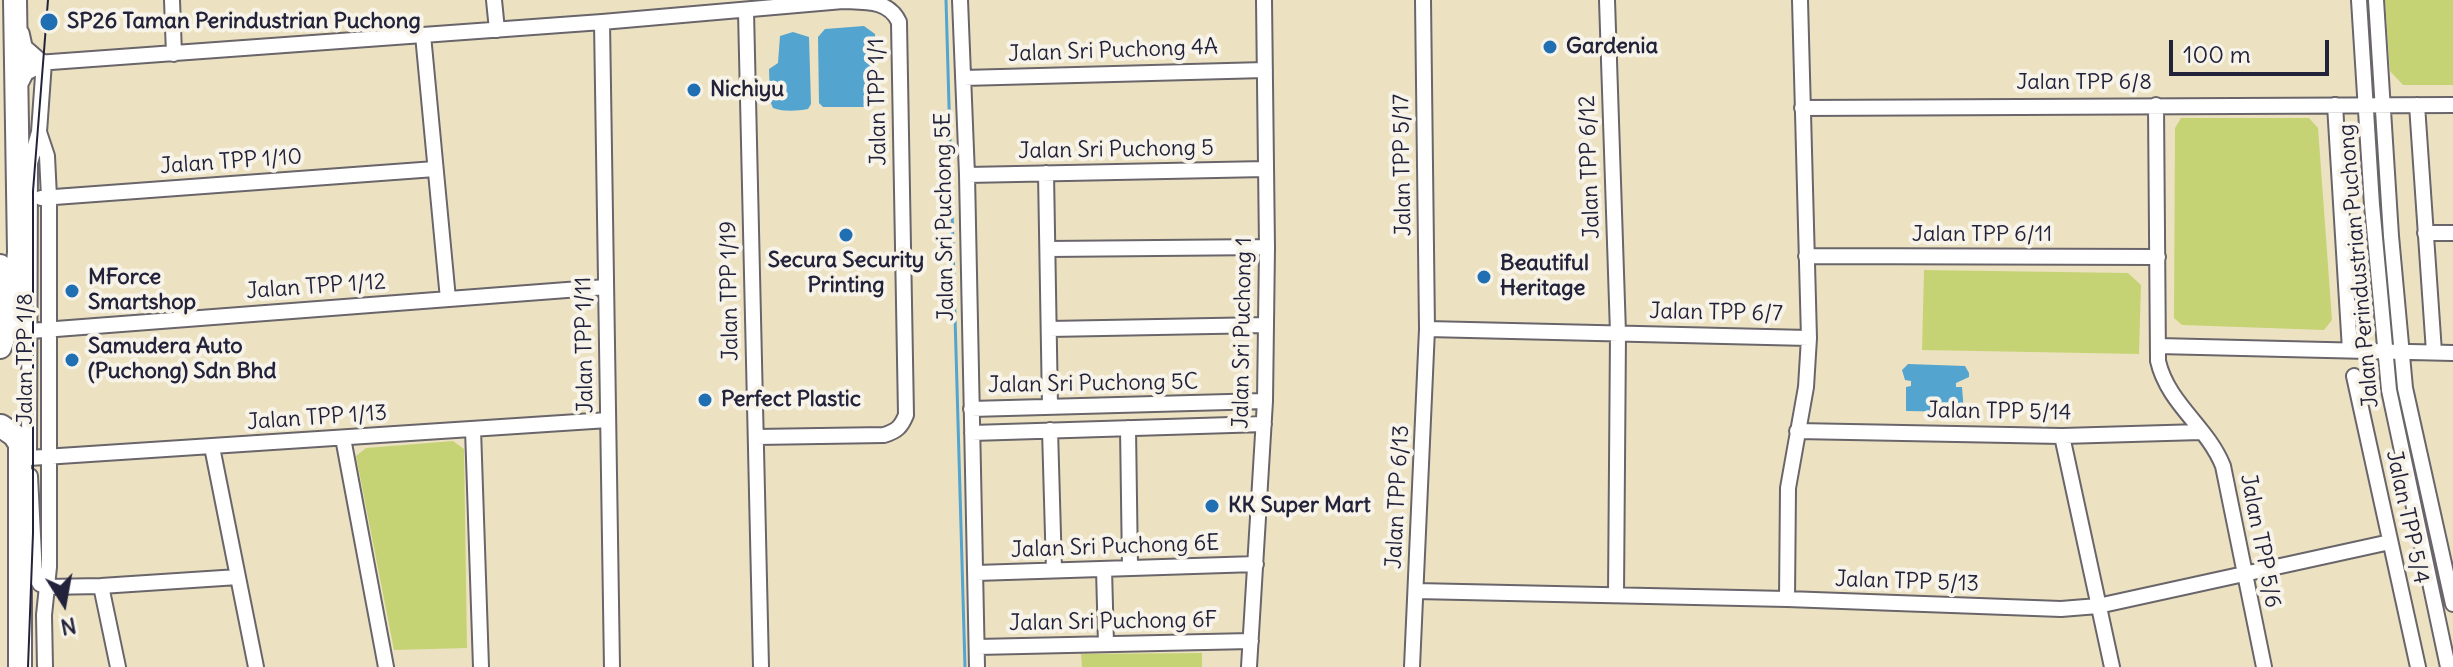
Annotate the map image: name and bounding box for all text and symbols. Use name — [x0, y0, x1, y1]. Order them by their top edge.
place label: SP26 Taman Perindustrian Puchong — [67, 9, 421, 35]
marker: SP26 Taman Perindustrian Puchong — [38, 11, 60, 33]
scale bar — [2173, 24, 2333, 74]
street label: Jalan Sri Puchong 4A — [1008, 34, 1218, 68]
place label: Gardenia — [1566, 34, 1658, 60]
street label: Jalan TPP 1/1 — [864, 38, 892, 166]
marker: Gardenia — [1541, 38, 1559, 56]
text: 100 m — [2183, 39, 2251, 69]
street label: Jalan TPP 6/8 — [2016, 70, 2152, 96]
place label: Nichiyu — [710, 77, 784, 103]
marker: Nichiyu — [685, 81, 703, 99]
street label: Jalan TPP 5/17 — [1389, 94, 1417, 236]
street label: Jalan TPP 6/12 — [1574, 95, 1606, 239]
street label: Jalan Sri Puchong 5E — [930, 112, 960, 322]
street label: Jalan Perindustrian Puchong — [2333, 123, 2385, 409]
street label: Jalan Sri Puchong 5 — [1018, 135, 1214, 165]
street label: Jalan TPP 1/10 — [159, 144, 303, 180]
street label: Jalan TPP 1/19 — [716, 221, 744, 361]
street label: Jalan TPP 6/11 — [1912, 222, 2052, 248]
marker: Secura Security Printing — [837, 226, 855, 244]
street label: Jalan Sri Puchong 1 — [1228, 237, 1258, 429]
place label: Secura Security Printing — [768, 248, 924, 300]
place label: Beautiful Heritage — [1500, 251, 1589, 302]
place label: MForce Smartshop — [88, 265, 196, 316]
marker: Beautiful Heritage — [1475, 268, 1493, 286]
street label: Jalan TPP 1/12 — [245, 269, 387, 305]
street label: Jalan TPP 1/11 — [571, 277, 599, 413]
marker: MForce Smartshop — [63, 282, 81, 300]
street label: Jalan TPP 1/8 — [13, 293, 39, 425]
street label: Jalan TPP 6/7 — [1649, 299, 1783, 327]
place label: Samudera Auto (Puchong) Sdn Bhd — [88, 334, 276, 386]
marker: Samudera Auto (Puchong) Sdn Bhd — [63, 351, 81, 369]
street label: Jalan Sri Puchong 5C — [988, 369, 1198, 399]
place label: Perfect Plastic — [721, 387, 861, 413]
marker: Perfect Plastic — [696, 391, 714, 409]
street label: Jalan TPP 5/14 — [1927, 398, 2071, 426]
street label: Jalan TPP 1/13 — [246, 400, 388, 436]
street label: Jalan TPP 6/13 — [1381, 424, 1415, 570]
street label: Jalan TPP 5/4 — [2380, 448, 2434, 586]
street label: Jalan TPP 5/6 — [2234, 472, 2286, 610]
place label: KK Super Mart — [1228, 493, 1371, 519]
marker: KK Super Mart — [1203, 497, 1221, 515]
street label: Jalan Sri Puchong 6E — [1010, 530, 1220, 564]
north arrow — [24, 563, 104, 643]
street label: Jalan TPP 5/13 — [1834, 566, 1980, 598]
street label: Jalan Sri Puchong 6F — [1009, 607, 1217, 637]
text: N — [58, 611, 79, 642]

